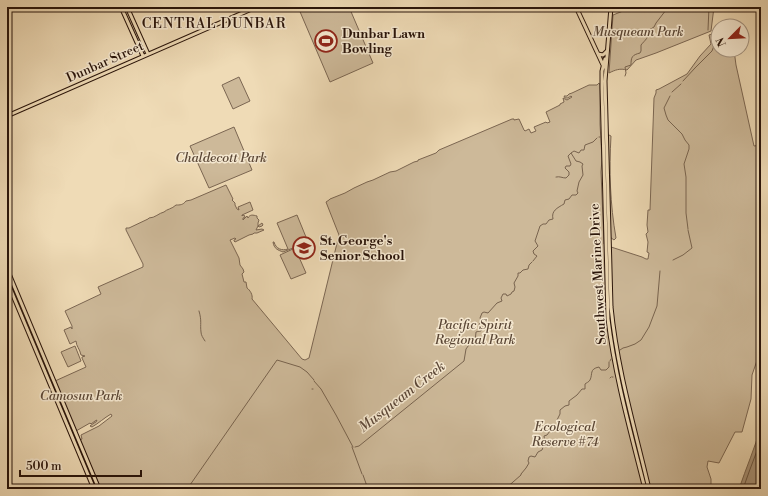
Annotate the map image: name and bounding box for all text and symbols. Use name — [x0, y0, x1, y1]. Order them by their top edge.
district label: CENTRAL DUNBAR — [142, 15, 286, 33]
north arrow — [710, 18, 750, 58]
park label: Musqueam Park — [592, 24, 684, 40]
place label: Dunbar Lawn Bowling — [342, 26, 425, 57]
sports icon: Dunbar Lawn Bowling — [313, 28, 339, 54]
text: N — [713, 35, 730, 48]
street label: Dunbar Street — [64, 38, 146, 86]
park label: Chaldecott Park — [175, 150, 267, 166]
street label: Southwest Marine Drive — [586, 203, 610, 345]
place label: St. George's Senior School — [320, 233, 405, 264]
school or university icon: St. George's Senior School — [291, 235, 317, 261]
park label: Pacific Spirit Regional Park — [434, 317, 516, 348]
water label: Musqueam Creek — [355, 358, 449, 436]
park label: Camosun Park — [40, 388, 122, 404]
park label: Ecological Reserve #74 — [531, 419, 599, 450]
scale bar — [20, 452, 141, 478]
text: 500 m — [26, 459, 62, 474]

